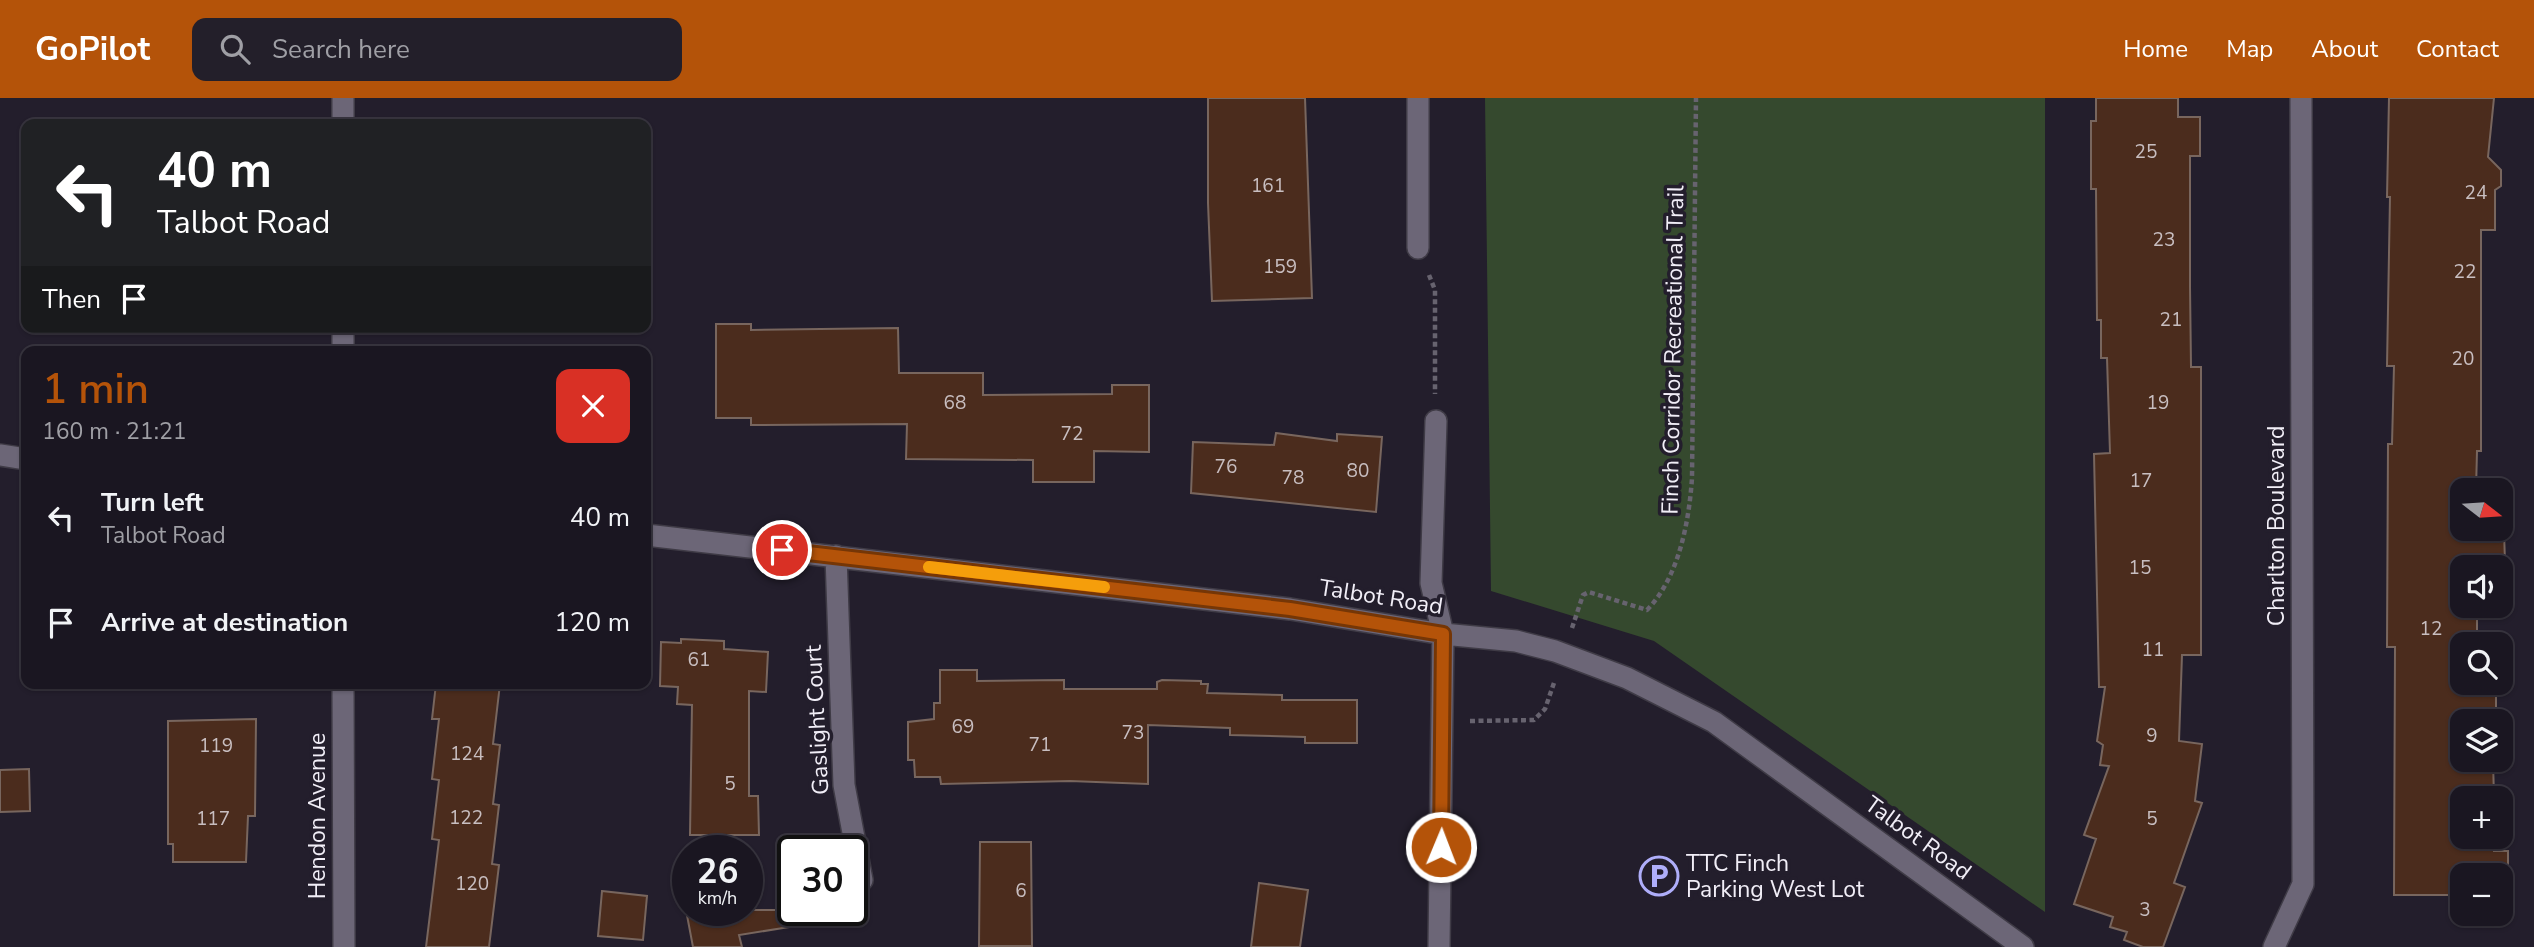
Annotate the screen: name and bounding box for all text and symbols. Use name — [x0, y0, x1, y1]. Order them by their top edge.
search box — [192, 18, 682, 81]
text: GoPilot — [35, 27, 150, 72]
icon: search — [216, 30, 254, 68]
text: Search here — [272, 32, 410, 67]
text: Home — [2123, 33, 2188, 65]
text: Map — [2226, 33, 2273, 65]
text: About — [2311, 33, 2378, 65]
text: Contact — [2416, 33, 2499, 65]
text: 40 m — [157, 137, 272, 204]
house number: 25 — [2135, 139, 2157, 165]
icon: left — [42, 147, 133, 238]
house number: 161 — [1251, 173, 1285, 199]
house number: 24 — [2465, 180, 2487, 206]
street label: Finch Corridor Recreational Trail — [1655, 185, 1691, 515]
text: Talbot Road — [157, 201, 330, 244]
house number: 23 — [2153, 227, 2175, 253]
house number: 159 — [1263, 254, 1297, 280]
house number: 22 — [2454, 259, 2476, 285]
icon: arrive — [115, 280, 153, 318]
text: Then — [42, 282, 101, 317]
house number: 21 — [2160, 307, 2182, 333]
house number: 20 — [2452, 346, 2474, 372]
text: 1 min — [42, 361, 149, 418]
button: close — [556, 369, 630, 443]
house number: 68 — [944, 390, 966, 416]
house number: 19 — [2147, 390, 2169, 416]
text: 160 m · 21:21 — [42, 416, 187, 447]
house number: 72 — [1061, 421, 1083, 447]
street label: Charlton Boulevard — [2261, 426, 2292, 626]
house number: 76 — [1215, 454, 1237, 480]
house number: 80 — [1347, 458, 1369, 484]
house number: 78 — [1282, 465, 1304, 491]
house number: 17 — [2130, 468, 2152, 494]
north arrow — [2450, 478, 2513, 541]
map controls — [2450, 478, 2513, 926]
text: Turn left — [101, 485, 204, 520]
icon: left — [42, 499, 80, 537]
text: 40 m — [570, 500, 630, 535]
text: Talbot Road — [101, 520, 226, 551]
pin — [752, 520, 812, 580]
icon: arrive — [763, 531, 801, 569]
house number: 15 — [2129, 555, 2151, 581]
button: sound — [2450, 555, 2513, 618]
street label: Talbot Road — [1317, 572, 1445, 622]
icon: arrive — [42, 604, 80, 642]
text: Arrive at destination — [101, 605, 348, 640]
text: 120 m — [554, 605, 630, 640]
house number: 12 — [2420, 616, 2442, 642]
button: search — [2450, 632, 2513, 695]
house number: 11 — [2142, 637, 2164, 663]
street label: Gaslight Court — [798, 643, 836, 796]
house number: 61 — [688, 647, 710, 673]
button: layers — [2450, 709, 2513, 772]
house number: 69 — [952, 714, 974, 740]
house number: 73 — [1122, 720, 1144, 746]
house number: 9 — [2146, 723, 2158, 749]
house number: 71 — [1029, 732, 1051, 758]
house number: 119 — [199, 733, 233, 759]
street label: Hendon Avenue — [302, 733, 333, 899]
house number: 124 — [450, 741, 484, 767]
house number: 5 — [724, 771, 736, 797]
button: + — [2450, 786, 2513, 849]
street label: Talbot Road — [1858, 789, 1978, 887]
house number: 122 — [449, 805, 483, 831]
house number: 117 — [196, 806, 230, 832]
house number: 5 — [2146, 806, 2158, 832]
position arrow — [1404, 810, 1478, 884]
speed limit sign: 30 — [777, 835, 868, 926]
text: 26 — [696, 848, 739, 895]
place label: TTC Finch Parking West Lot — [1686, 848, 1865, 905]
parking icon: TTC Finch Parking West Lot — [1638, 855, 1680, 897]
button: − — [2450, 863, 2513, 926]
house number: 120 — [455, 871, 489, 897]
house number: 6 — [1015, 878, 1027, 904]
text: km/h — [698, 886, 737, 910]
house number: 3 — [2139, 897, 2151, 923]

